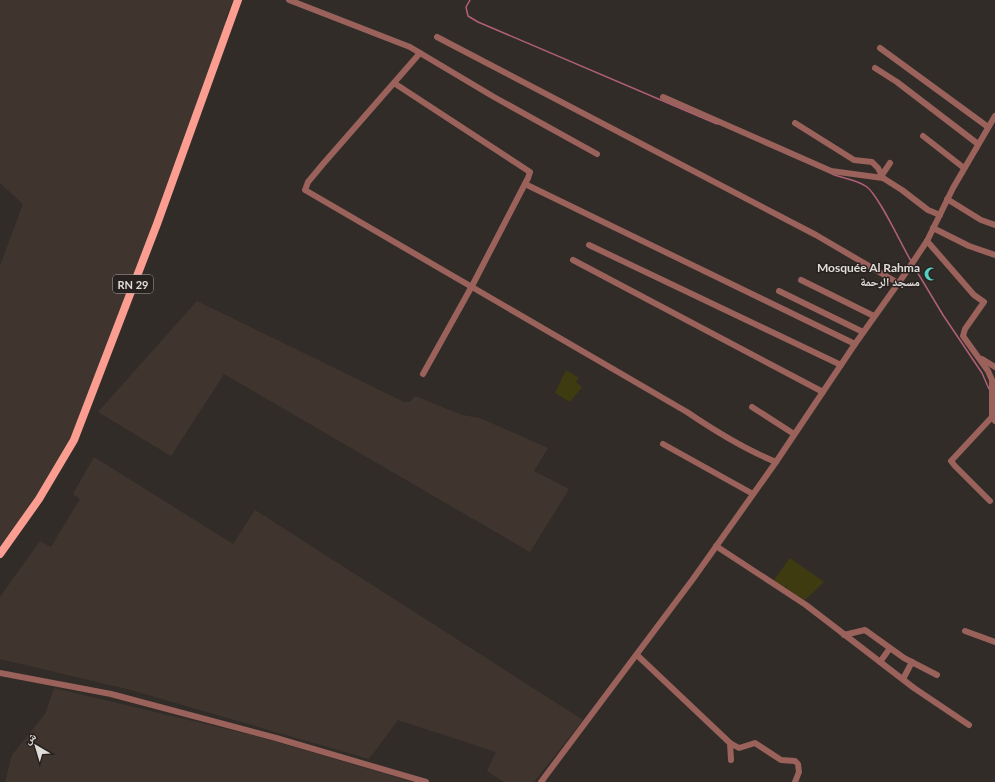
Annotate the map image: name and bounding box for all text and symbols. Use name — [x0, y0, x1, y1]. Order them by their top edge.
place label: Mosquée Al Rahma مسجد الرحمة — [817, 260, 920, 289]
mosque icon: Mosquée Al Rahma مسجد الرحمة — [923, 266, 939, 282]
road number: RN 29 — [113, 275, 153, 293]
north arrow — [16, 726, 56, 766]
text: ش — [21, 729, 40, 748]

